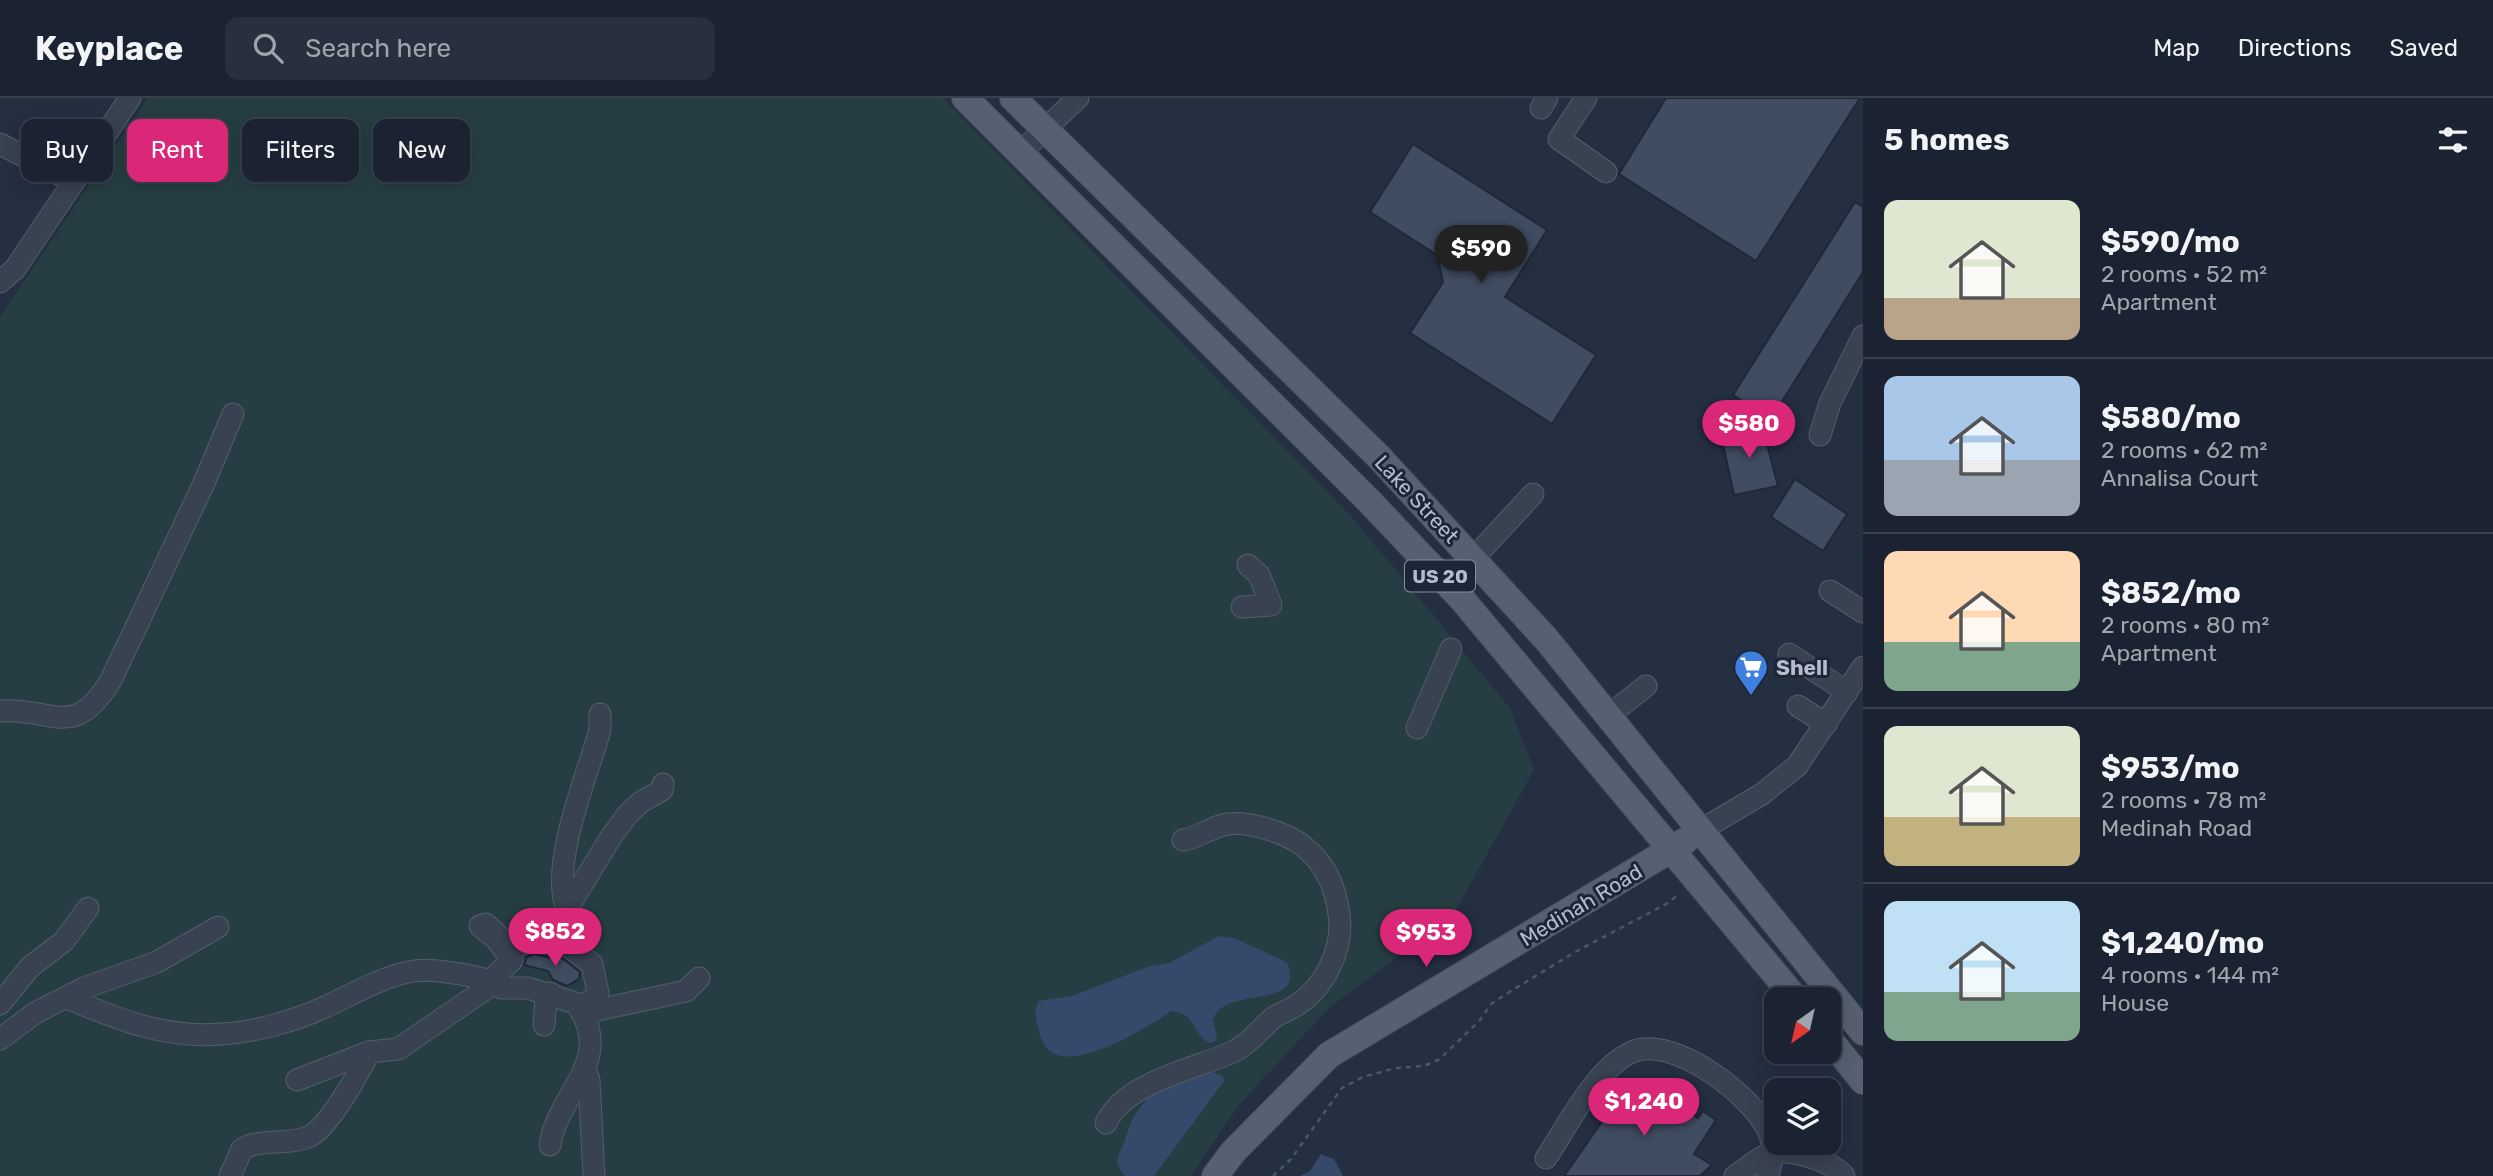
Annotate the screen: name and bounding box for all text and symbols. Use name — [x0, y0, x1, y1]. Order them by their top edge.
search box — [225, 17, 715, 80]
text: Keyplace — [35, 29, 183, 68]
icon: search — [249, 29, 287, 67]
text: Search here — [305, 33, 451, 64]
text: Map — [2153, 34, 2200, 62]
text: Directions — [2238, 34, 2351, 62]
text: Saved — [2389, 34, 2458, 62]
chip: Buy — [21, 119, 113, 182]
chip: Rent — [127, 119, 228, 182]
chip: Filters — [242, 119, 359, 182]
chip: New — [373, 119, 470, 182]
icon: filters — [2434, 121, 2472, 159]
text: 5 homes — [1884, 122, 2010, 158]
text: $590/mo — [2101, 224, 2240, 260]
pin: $590 — [1440, 226, 1522, 285]
icon: home — [1940, 228, 2024, 312]
text: $590 — [1451, 234, 1511, 262]
text: 2 rooms · 52 m² — [2101, 260, 2267, 288]
text: Apartment — [2101, 288, 2217, 316]
pin: $580 — [1708, 400, 1790, 460]
text: $580/mo — [2101, 400, 2241, 436]
icon: home — [1940, 404, 2024, 488]
text: $580 — [1718, 409, 1780, 437]
text: 2 rooms · 62 m² — [2101, 436, 2267, 464]
street label: Lake Street — [1370, 450, 1464, 548]
text: Annalisa Court — [2101, 464, 2258, 492]
road number: US 20 — [1405, 561, 1475, 592]
text: $852/mo — [2101, 575, 2241, 611]
icon: home — [1940, 579, 2024, 663]
text: 2 rooms · 80 m² — [2101, 611, 2269, 639]
text: Apartment — [2101, 639, 2217, 667]
supermarket icon: Shell — [1732, 648, 1770, 697]
place label: Shell — [1776, 655, 1828, 680]
text: $953/mo — [2101, 750, 2240, 786]
icon: home — [1940, 754, 2024, 838]
text: 2 rooms · 78 m² — [2101, 786, 2266, 814]
text: Medinah Road — [2101, 814, 2252, 842]
street label: Medinah Road — [1515, 859, 1647, 951]
pin: $852 — [514, 908, 596, 968]
pin: $953 — [1385, 910, 1467, 969]
text: $852 — [525, 917, 585, 945]
text: $953 — [1396, 918, 1456, 946]
text: $1,240/mo — [2101, 925, 2264, 961]
icon: home — [1940, 929, 2024, 1013]
text: 4 rooms · 144 m² — [2101, 961, 2279, 989]
north arrow — [1764, 987, 1841, 1064]
map controls — [1764, 987, 1841, 1155]
text: House — [2101, 989, 2169, 1017]
button: layers — [1764, 1078, 1841, 1155]
pin: $1,240 — [1587, 1079, 1701, 1138]
text: $1,240 — [1604, 1087, 1684, 1115]

